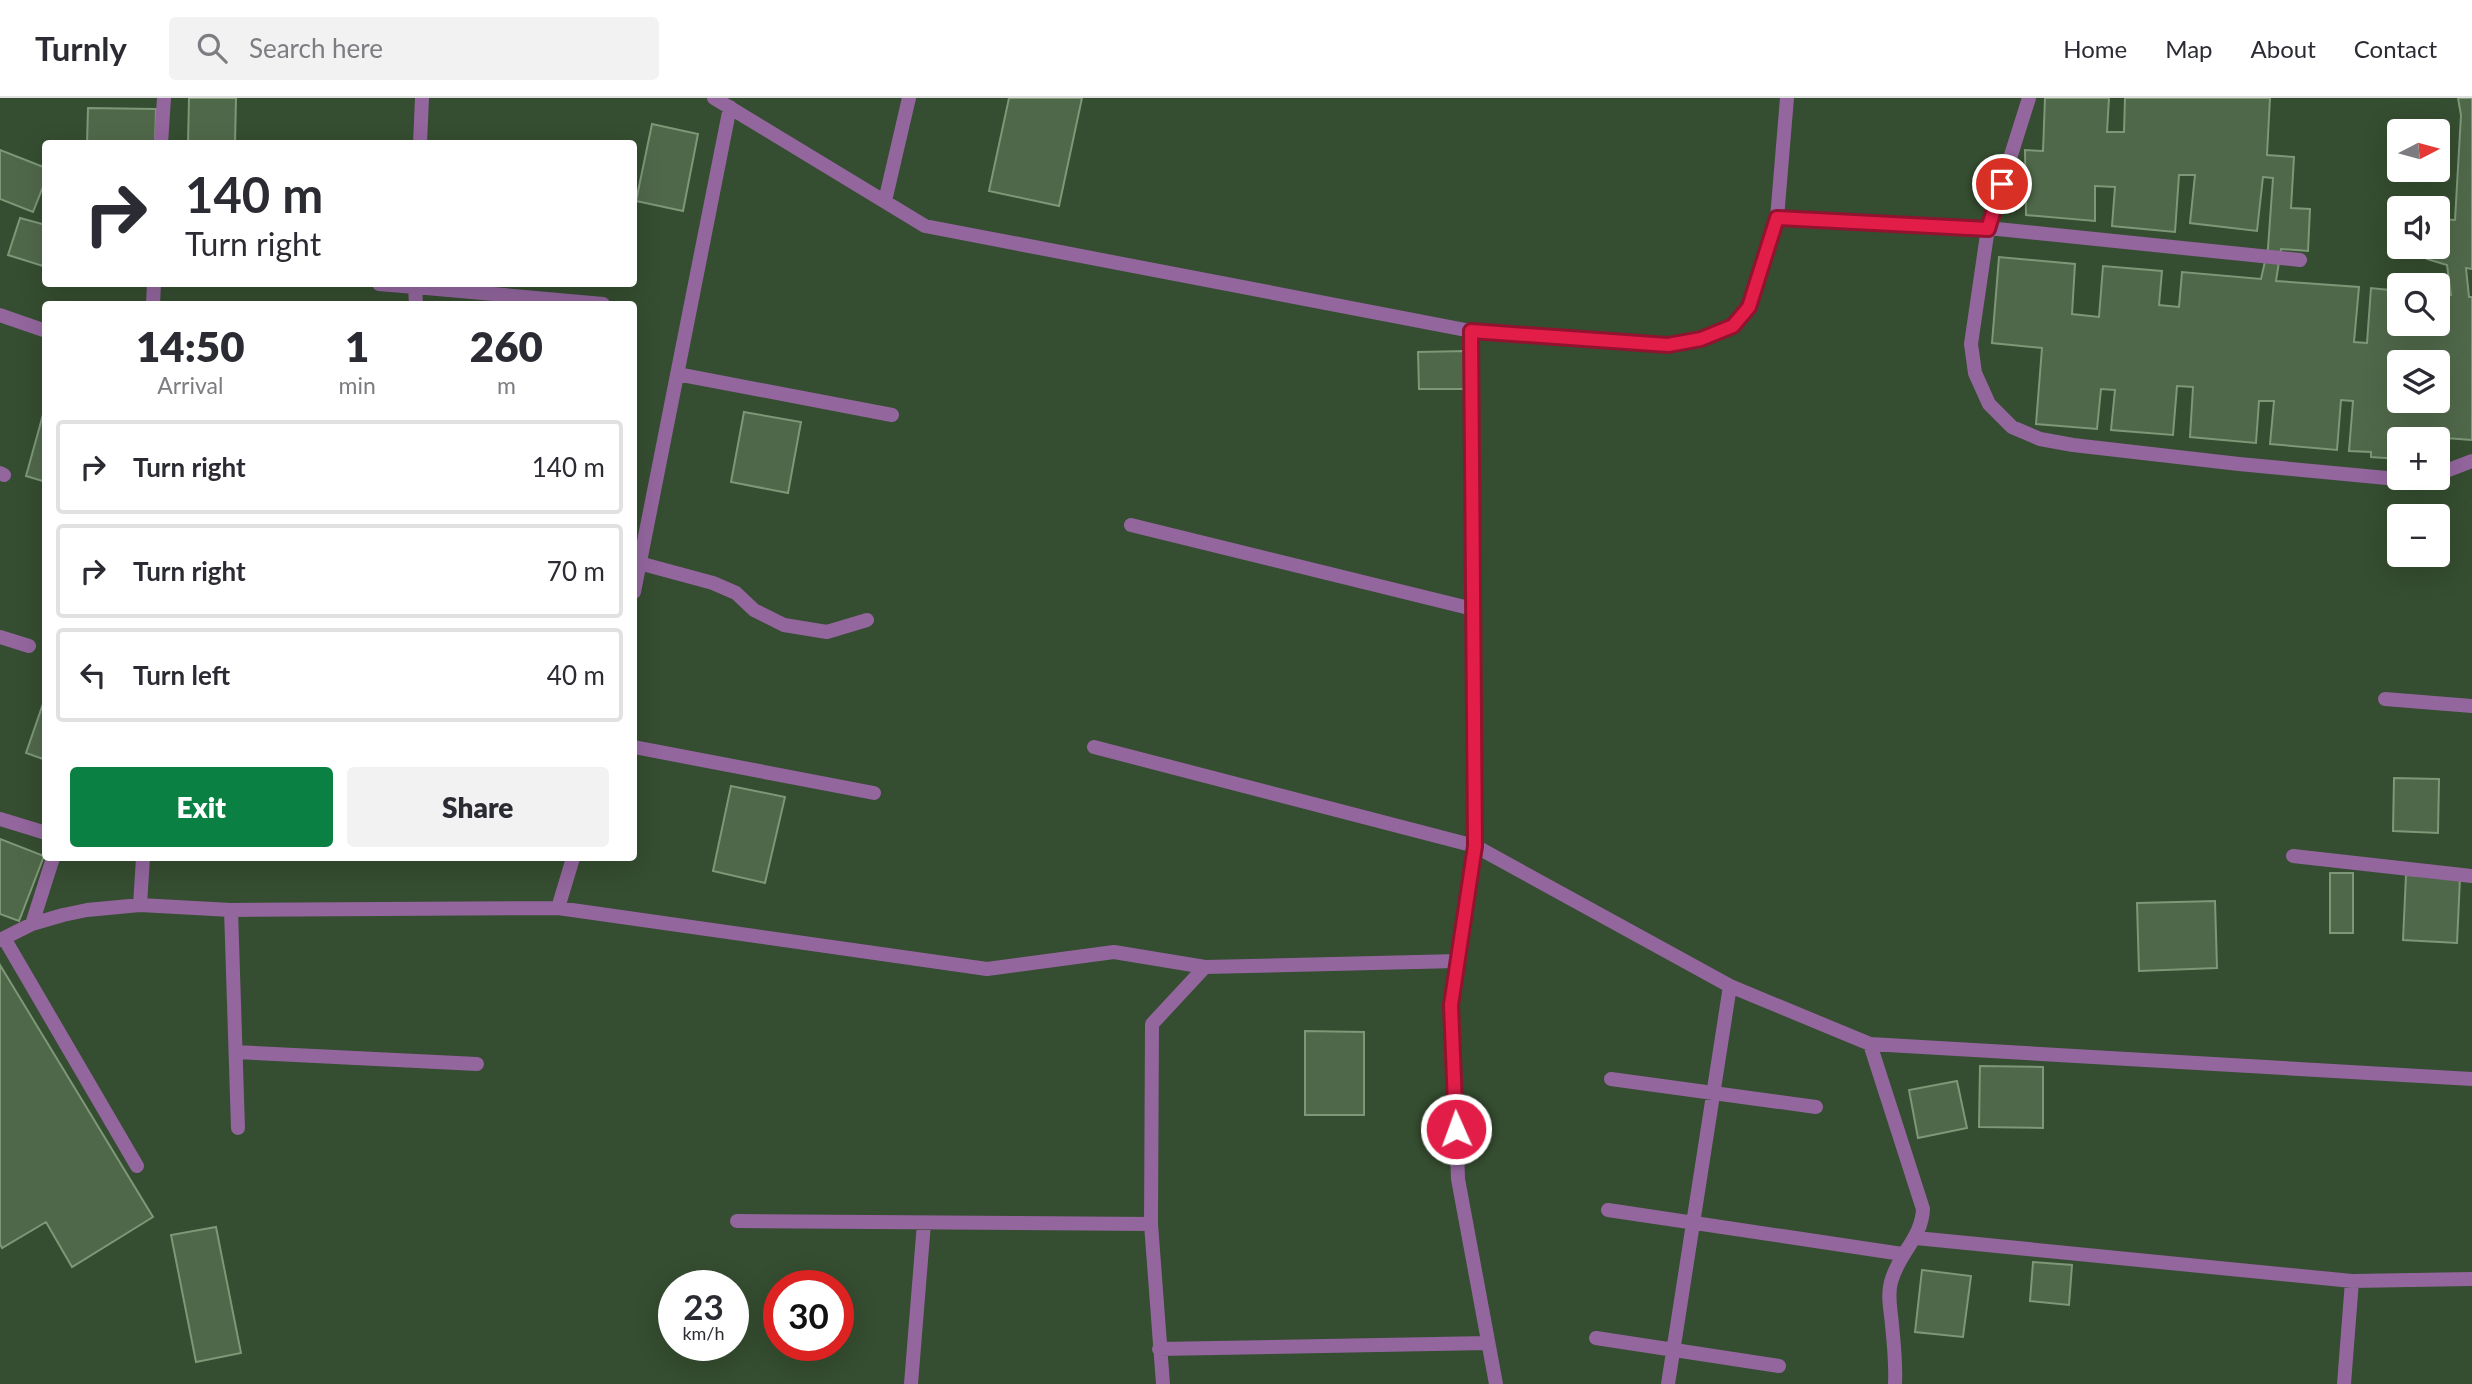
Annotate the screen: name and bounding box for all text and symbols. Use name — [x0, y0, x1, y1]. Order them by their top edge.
search box — [169, 17, 659, 80]
text: Turnly — [35, 28, 127, 68]
icon: search — [193, 29, 231, 67]
text: Search here — [249, 32, 383, 64]
text: Home — [2063, 34, 2127, 63]
text: Map — [2165, 34, 2213, 63]
text: About — [2251, 34, 2316, 63]
text: Contact — [2354, 34, 2437, 63]
north arrow — [2387, 119, 2450, 182]
map controls — [2387, 119, 2450, 567]
pin — [1972, 154, 2032, 214]
text: 140 m — [185, 165, 323, 223]
icon: arrive — [1983, 165, 2021, 203]
icon: right — [70, 168, 161, 259]
button: sound — [2387, 196, 2450, 259]
text: Turn right — [185, 224, 321, 263]
button: search — [2387, 273, 2450, 336]
text: 14:50 — [136, 321, 245, 371]
text: 1 — [345, 321, 369, 371]
text: 260 — [470, 321, 543, 371]
button: layers — [2387, 350, 2450, 413]
text: Arrival — [157, 371, 223, 399]
text: min — [339, 371, 376, 399]
text: m — [497, 371, 516, 399]
button: + — [2387, 427, 2450, 490]
icon: right — [74, 448, 112, 486]
text: Turn right — [133, 451, 246, 483]
text: 140 m — [532, 451, 605, 483]
button: − — [2387, 504, 2450, 567]
icon: right — [74, 552, 112, 590]
text: Turn right — [133, 555, 246, 587]
text: 70 m — [547, 555, 605, 587]
icon: left — [74, 656, 112, 694]
text: Turn left — [133, 659, 230, 691]
text: 40 m — [547, 659, 605, 691]
button: Exit — [70, 767, 333, 847]
button: Share — [347, 767, 609, 847]
position arrow — [1419, 1092, 1493, 1166]
speed limit sign: 30 — [763, 1270, 854, 1361]
text: 23 — [683, 1285, 724, 1327]
text: km/h — [682, 1322, 725, 1344]

